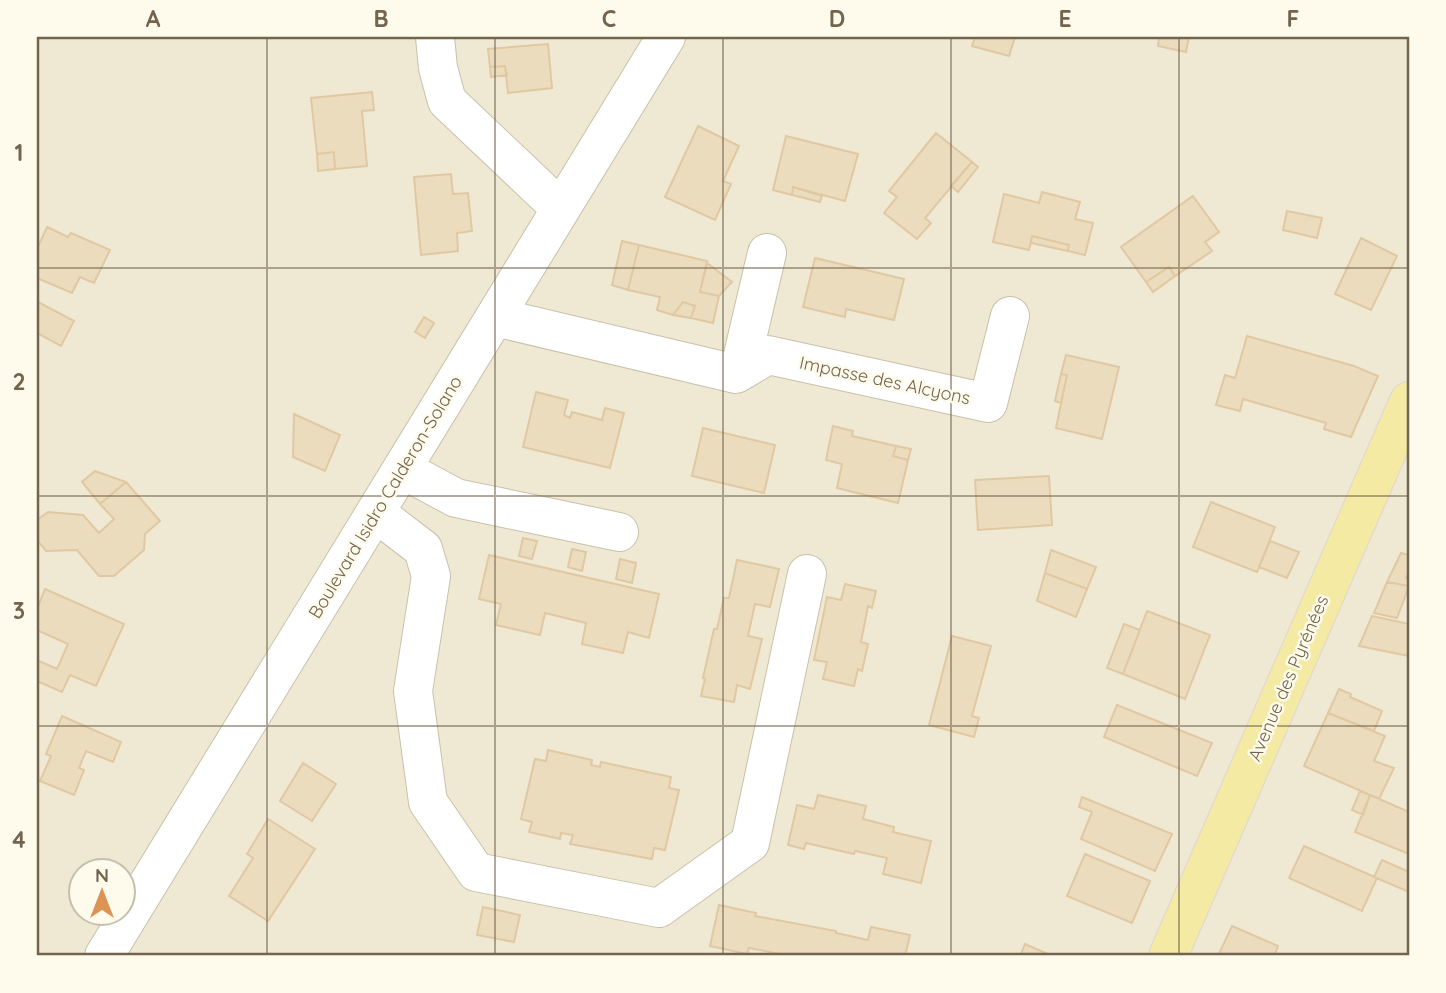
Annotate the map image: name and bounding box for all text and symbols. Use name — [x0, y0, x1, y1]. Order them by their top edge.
text: A — [146, 4, 161, 33]
text: B — [373, 4, 389, 33]
text: C — [602, 4, 616, 33]
text: D — [829, 4, 845, 33]
text: E — [1058, 4, 1072, 33]
text: F — [1287, 4, 1299, 33]
text: 1 — [15, 138, 23, 167]
street label: Impasse des Alcyons — [798, 351, 972, 409]
text: 2 — [12, 367, 26, 396]
street label: Boulevard Isidro Calderon-Solano — [303, 371, 467, 623]
street label: Avenue des Pyrénées — [1243, 592, 1333, 764]
text: 3 — [13, 596, 25, 625]
text: 4 — [12, 825, 26, 854]
north arrow — [66, 856, 136, 926]
text: N — [95, 863, 109, 887]

